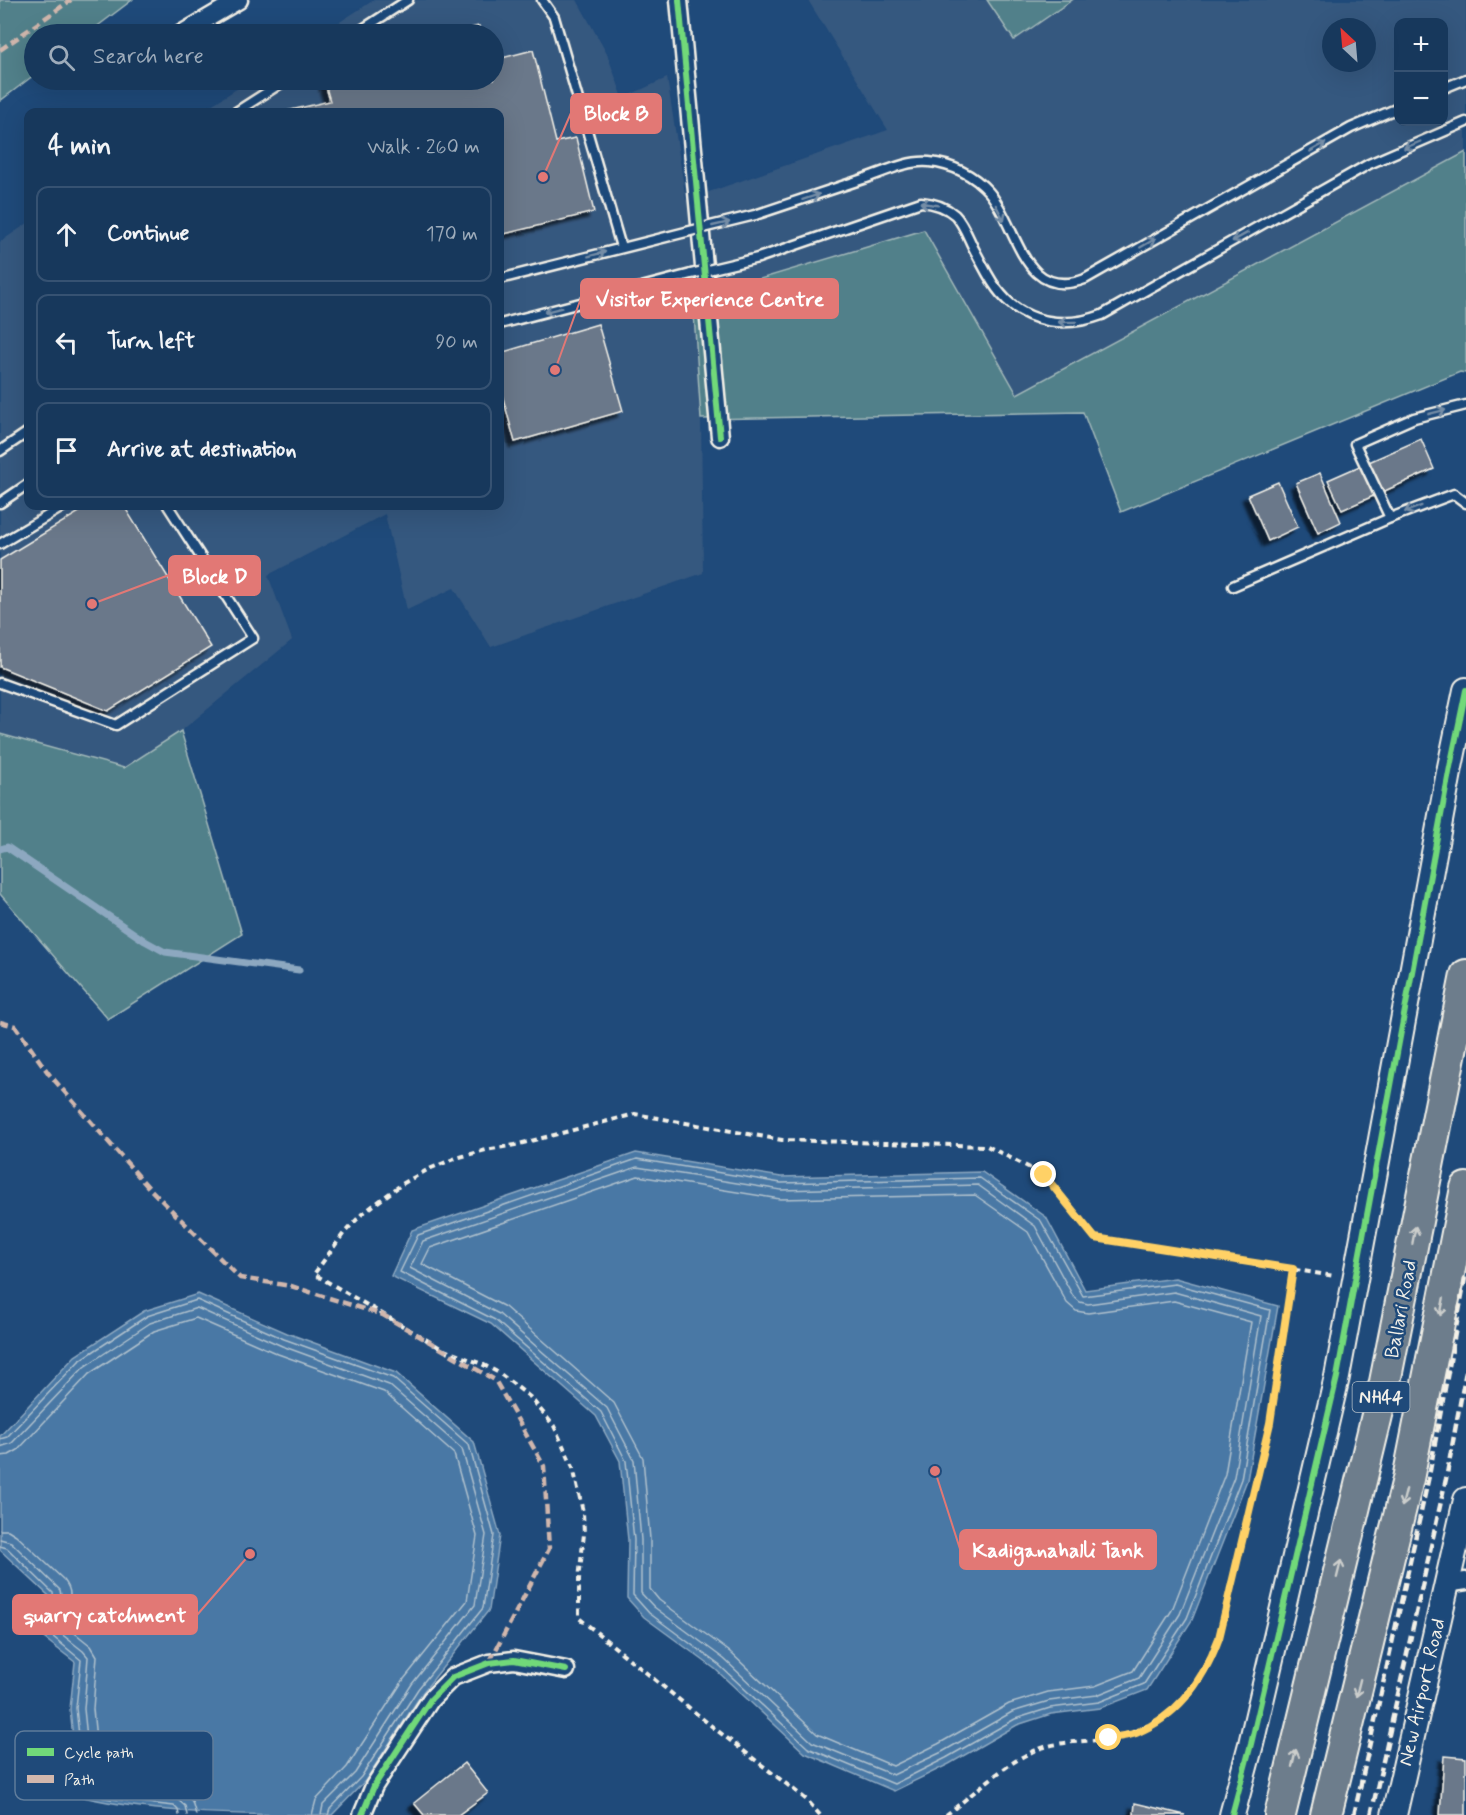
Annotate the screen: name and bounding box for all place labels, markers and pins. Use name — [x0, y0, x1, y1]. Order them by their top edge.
callout: Block B — [571, 94, 661, 133]
callout: Visitor Experience Centre — [581, 279, 838, 318]
callout: Block D — [169, 556, 260, 595]
callout: Kadiganahalli Tank — [960, 1530, 1156, 1569]
callout: quarry catchment — [13, 1595, 197, 1634]

